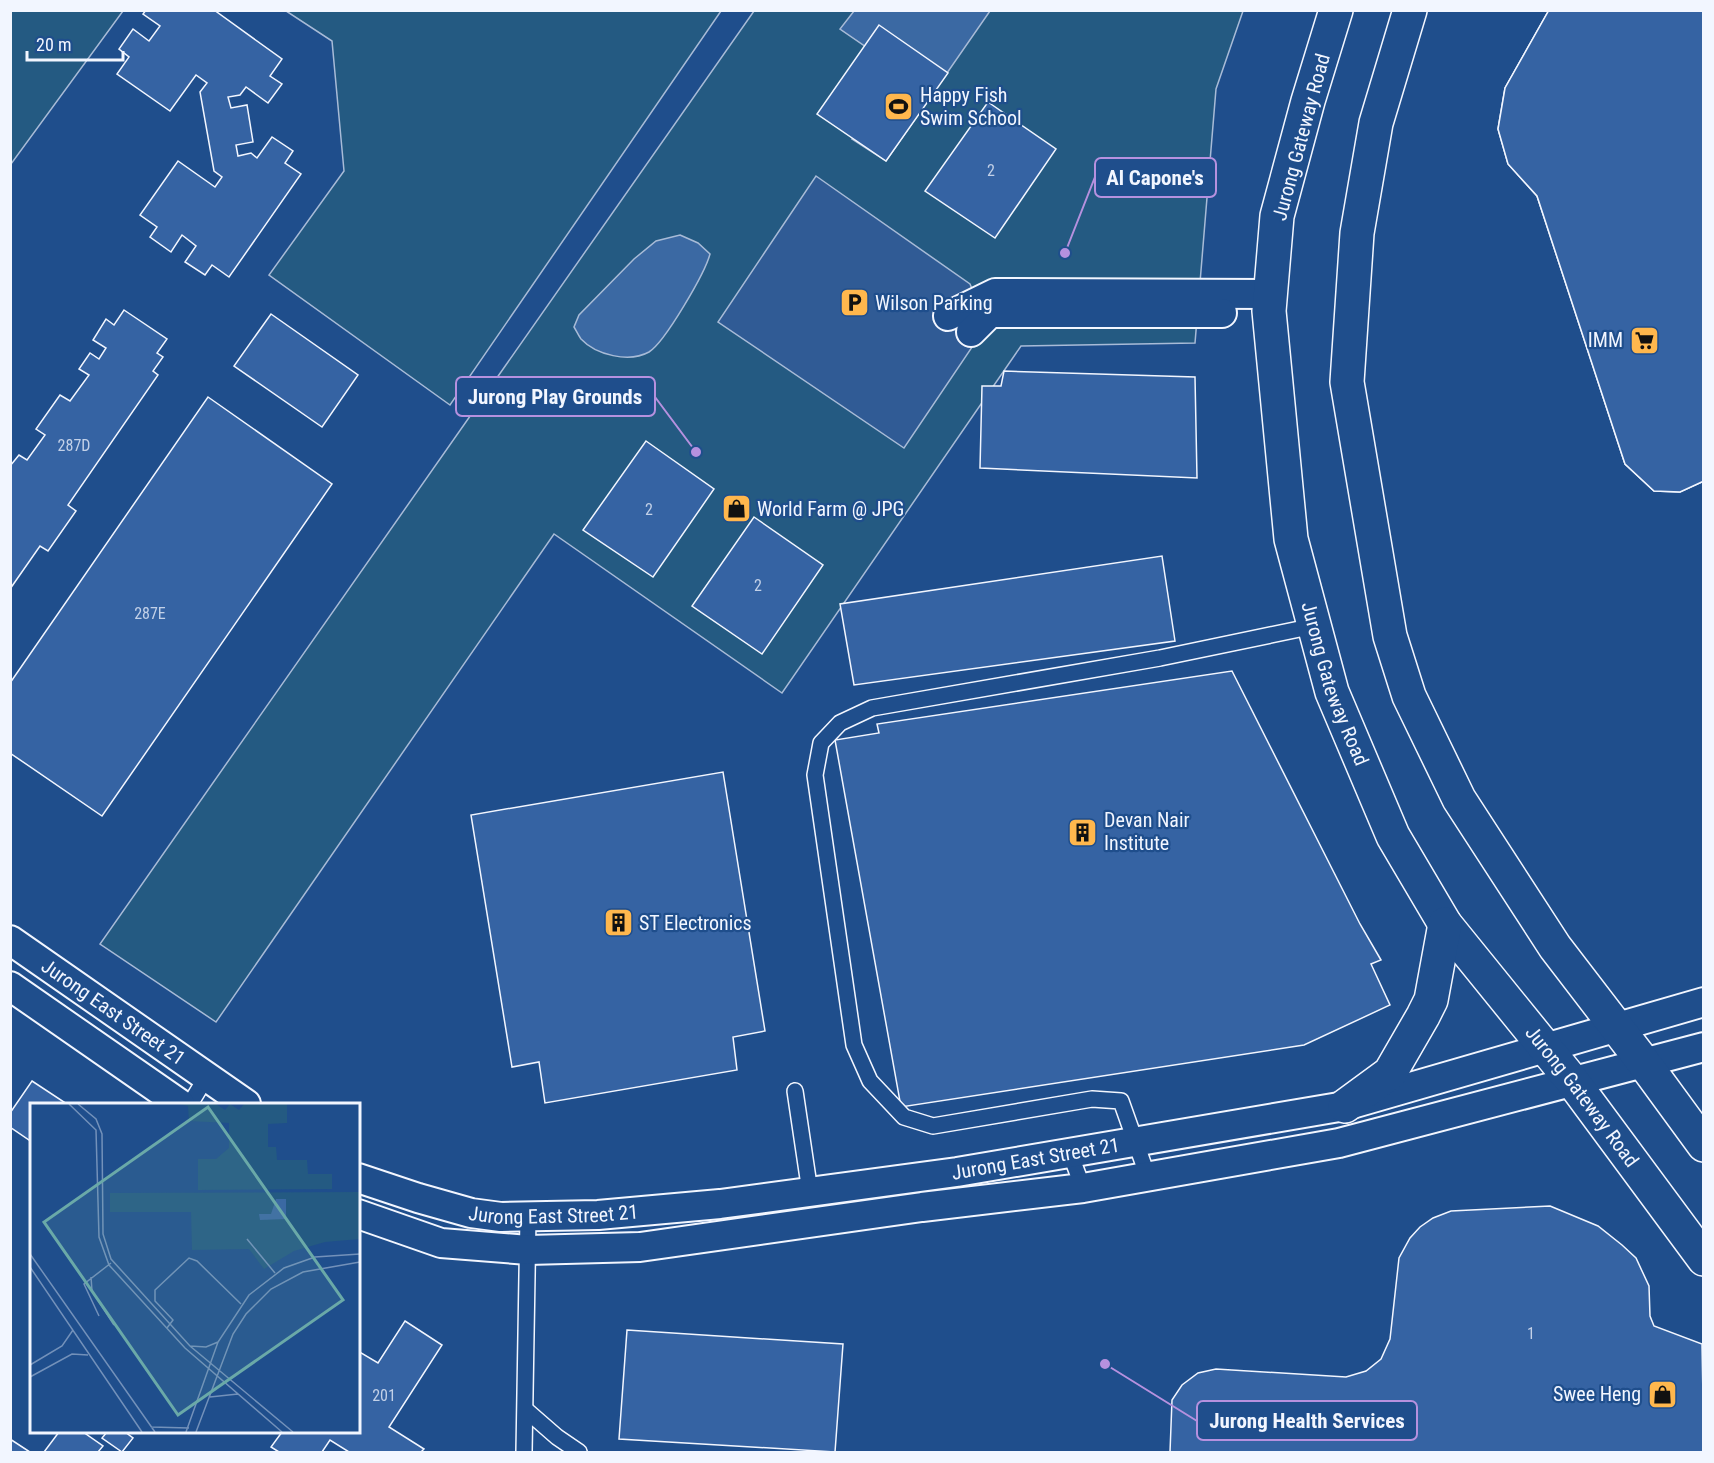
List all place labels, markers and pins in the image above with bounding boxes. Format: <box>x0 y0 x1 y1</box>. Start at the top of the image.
place label: Happy Fish Swim School <box>920 83 1022 130</box>
sports icon: Happy Fish Swim School <box>883 90 915 122</box>
callout: Al Capone's <box>1095 158 1216 197</box>
parking icon: Wilson Parking <box>838 287 870 319</box>
place label: Wilson Parking <box>875 291 993 315</box>
supermarket icon: IMM <box>1628 324 1660 356</box>
place label: IMM <box>1588 328 1623 352</box>
callout: Jurong Play Grounds <box>456 377 655 416</box>
shop icon: World Farm @ JPG <box>720 493 752 525</box>
place label: World Farm @ JPG <box>757 497 904 521</box>
place label: Devan Nair Institute <box>1104 808 1190 855</box>
building icon: Devan Nair Institute <box>1067 816 1099 848</box>
building icon: ST Electronics <box>602 907 634 939</box>
place label: ST Electronics <box>639 911 752 935</box>
shop icon: Swee Heng <box>1646 1378 1678 1410</box>
place label: Swee Heng <box>1553 1382 1641 1406</box>
callout: Jurong Health Services <box>1197 1401 1417 1440</box>

